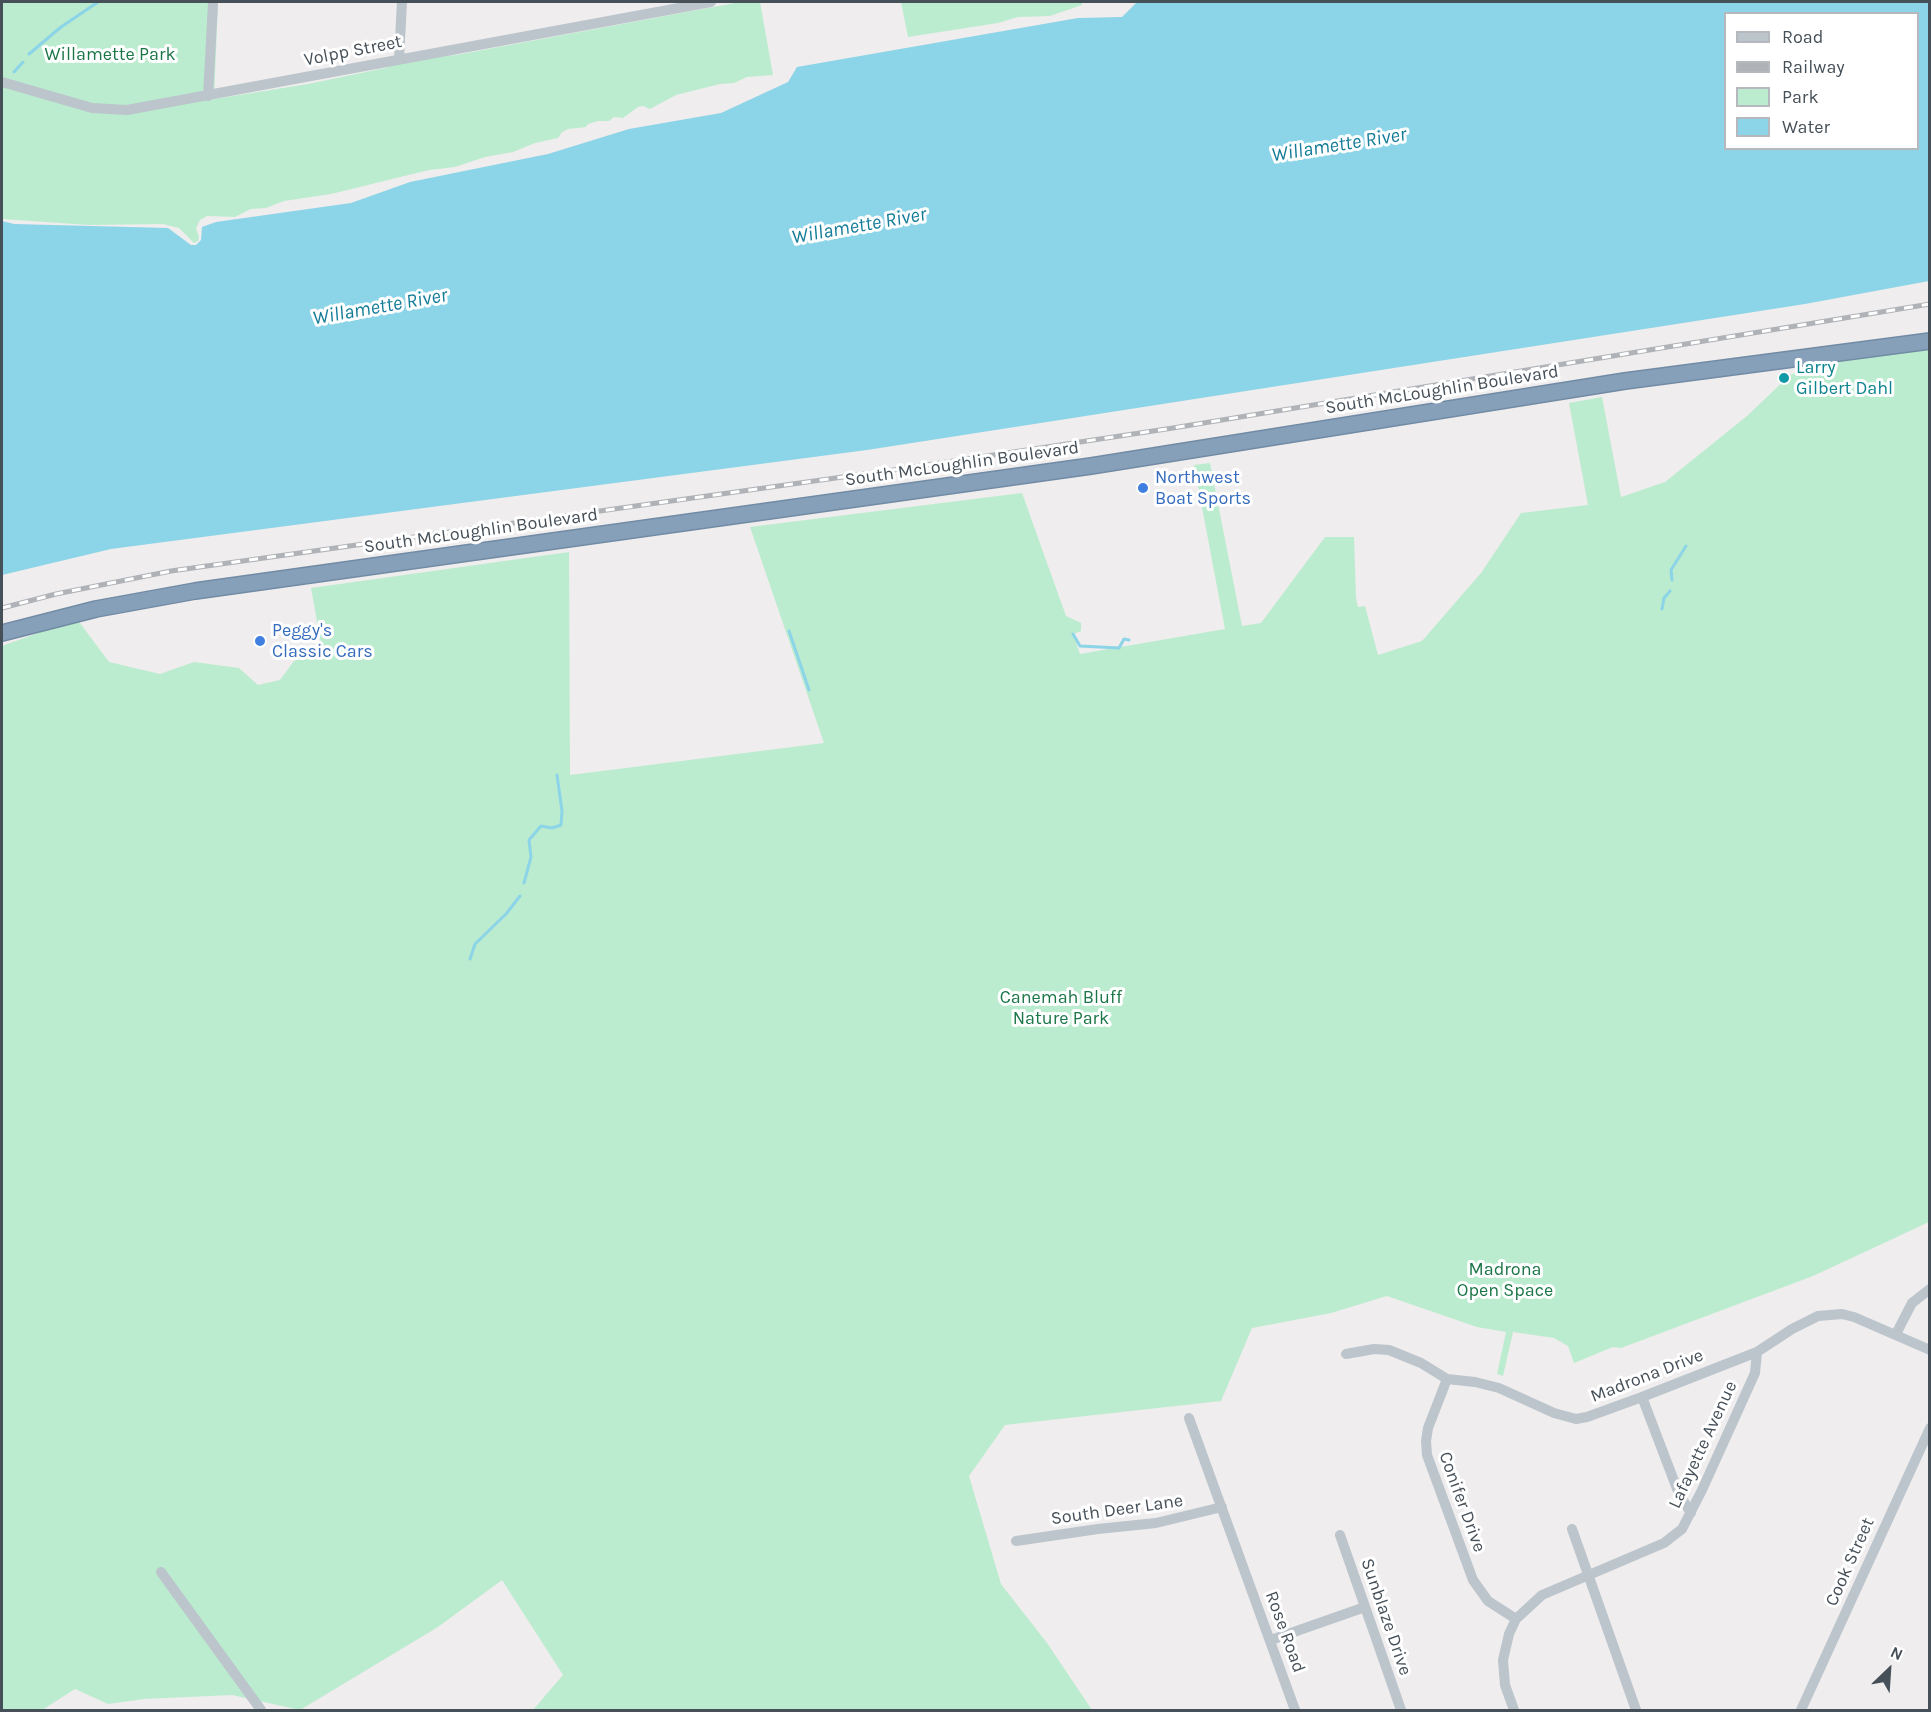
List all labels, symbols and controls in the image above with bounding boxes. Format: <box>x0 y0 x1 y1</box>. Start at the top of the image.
legend <box>1724 12 1919 150</box>
text: Road <box>1782 26 1823 48</box>
street label: Volpp Street <box>302 31 404 71</box>
park label: Willamette Park <box>44 44 176 66</box>
text: Railway <box>1782 56 1845 78</box>
text: Park <box>1782 86 1819 108</box>
text: Water <box>1782 116 1830 138</box>
water label: Willamette River <box>1270 122 1408 168</box>
water label: Willamette River <box>790 202 928 250</box>
water label: Willamette River <box>311 283 449 331</box>
place label: Larry Gilbert Dahl <box>1796 357 1893 400</box>
street label: South McLoughlin Boulevard <box>1324 361 1560 419</box>
marker: Larry Gilbert Dahl <box>1777 371 1791 385</box>
street label: South McLoughlin Boulevard <box>844 437 1080 491</box>
place label: Northwest Boat Sports <box>1155 467 1251 510</box>
marker: Northwest Boat Sports <box>1136 481 1150 495</box>
street label: South McLoughlin Boulevard <box>363 504 599 558</box>
place label: Peggy's Classic Cars <box>272 620 373 662</box>
marker: Peggy's Classic Cars <box>253 634 267 648</box>
park label: Canemah Bluff Nature Park <box>1000 987 1122 1030</box>
park label: Madrona Open Space <box>1457 1259 1553 1302</box>
street label: Madrona Drive <box>1587 1345 1707 1407</box>
street label: Lafayette Avenue <box>1664 1378 1742 1512</box>
street label: Conifer Drive <box>1434 1449 1490 1555</box>
street label: South Deer Lane <box>1050 1490 1184 1530</box>
street label: Cook Street <box>1821 1514 1879 1610</box>
street label: Sunblaze Drive <box>1356 1556 1416 1678</box>
street label: Rose Road <box>1260 1588 1310 1676</box>
north arrow <box>1859 1640 1919 1700</box>
text: N <box>1888 1642 1906 1664</box>

